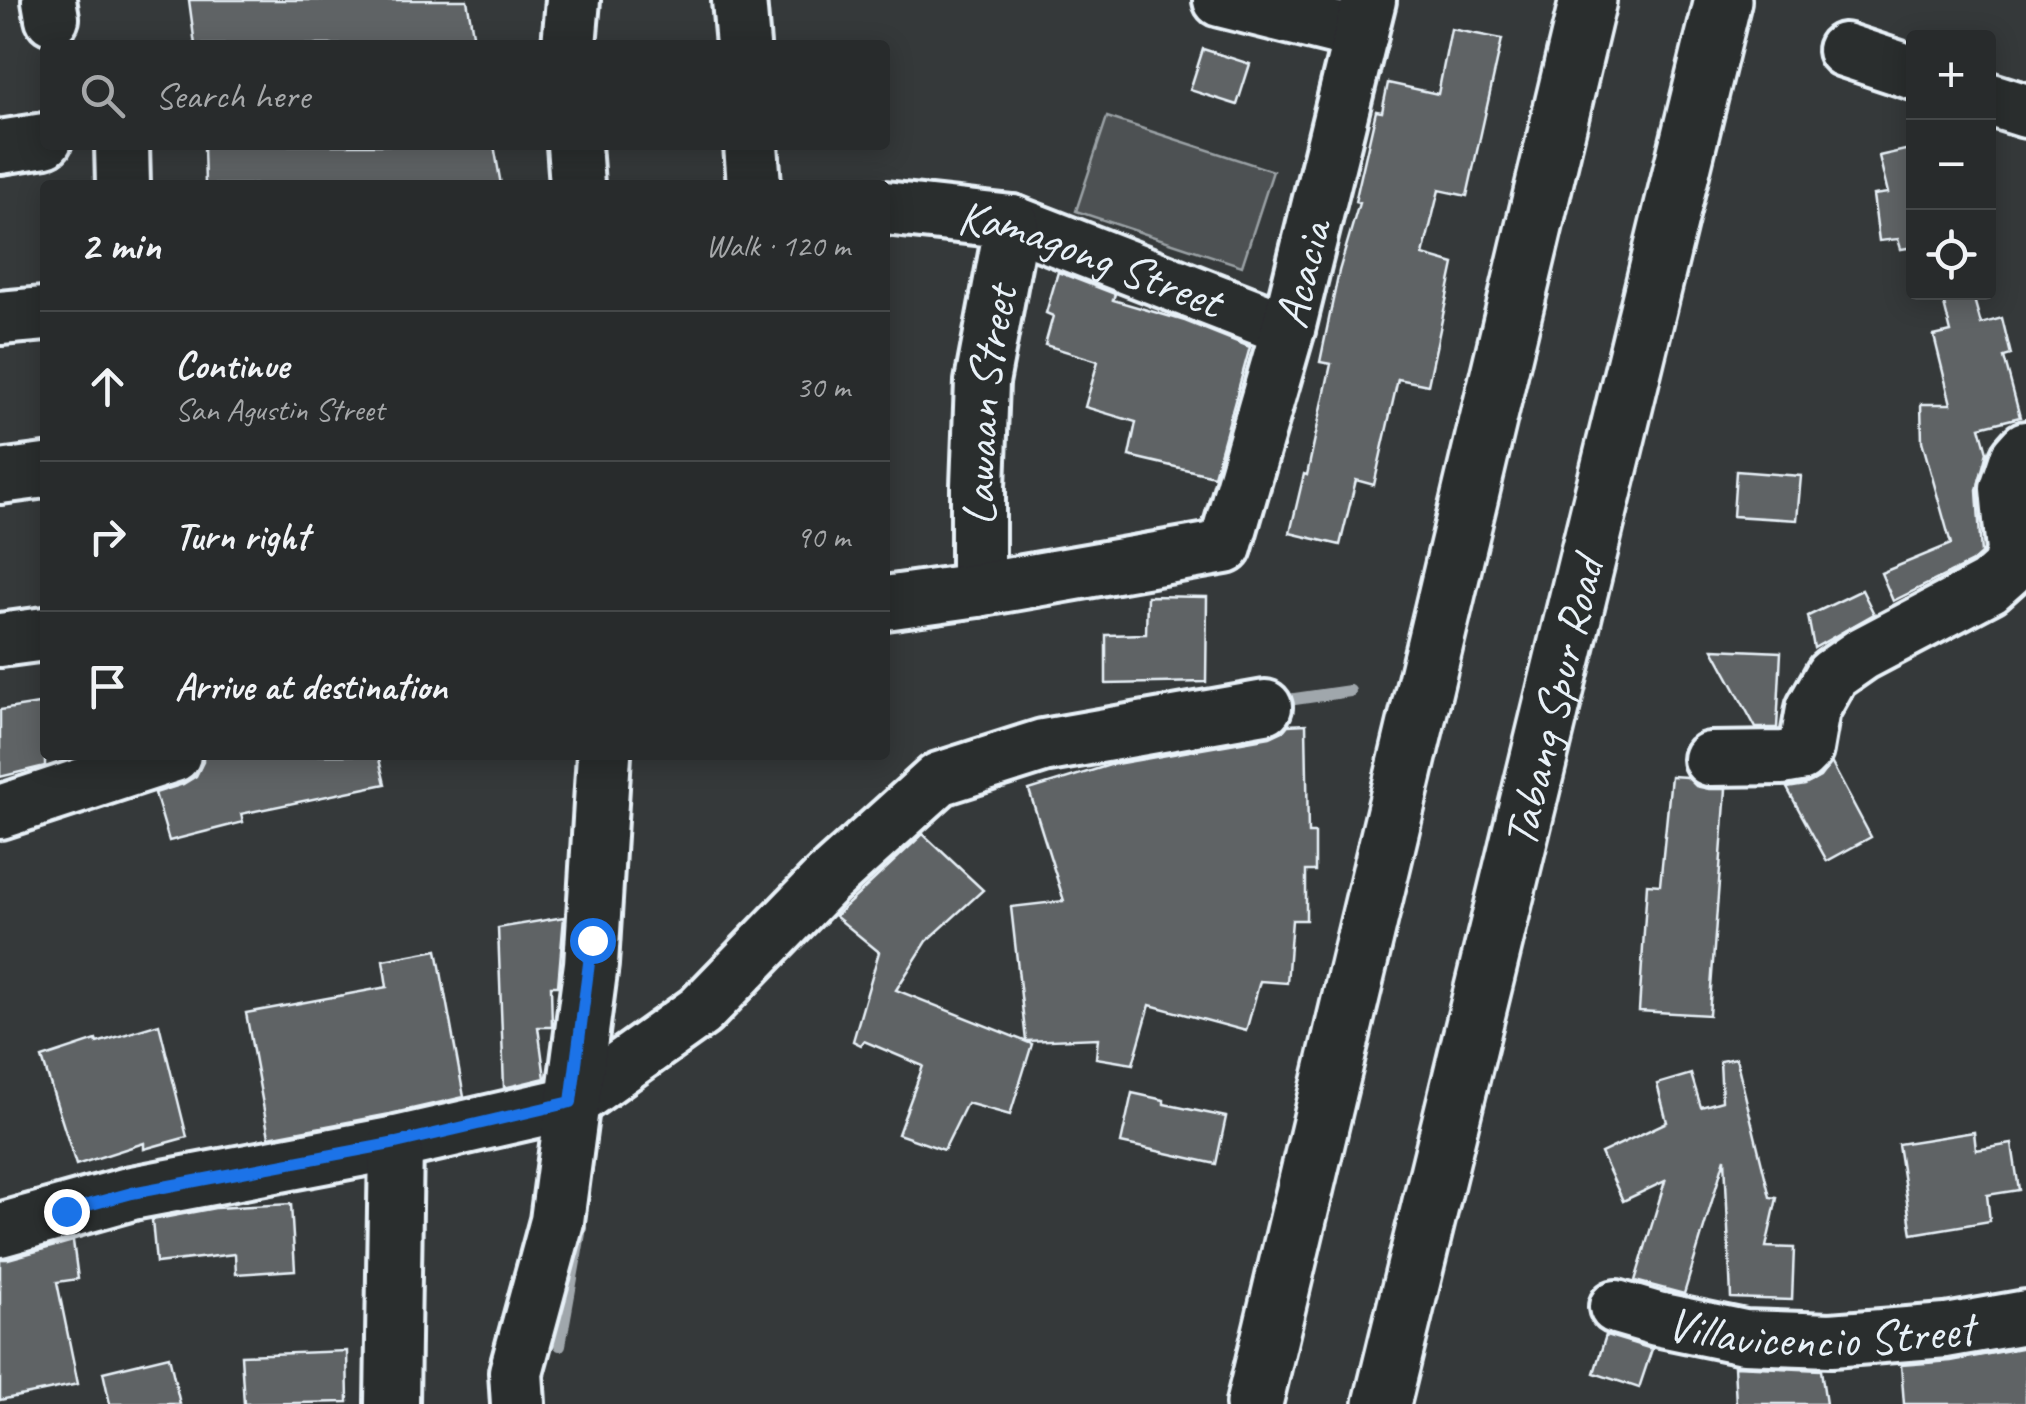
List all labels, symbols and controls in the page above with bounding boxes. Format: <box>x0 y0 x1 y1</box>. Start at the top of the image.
map controls <box>1906 30 1996 300</box>
button: + <box>1906 30 1996 120</box>
search box <box>40 40 890 150</box>
icon: search <box>75 68 130 123</box>
text: Search here <box>155 72 310 119</box>
button: − <box>1906 120 1996 210</box>
street label: Kamagong Street <box>955 187 1234 333</box>
button: locate <box>1906 210 1996 300</box>
street label: Acacia <box>1260 211 1345 334</box>
text: 2 min <box>80 219 160 272</box>
text: Walk · 120 m <box>706 225 850 266</box>
street label: Lawaan Street <box>949 277 1031 526</box>
text: Continue <box>175 342 289 389</box>
icon: ahead <box>80 359 135 414</box>
text: 30 m <box>796 366 850 407</box>
text: San Agustin Street <box>175 389 384 430</box>
icon: right <box>80 509 135 564</box>
text: Turn right <box>175 513 309 560</box>
text: 90 m <box>796 516 850 557</box>
street label: Tabang Spur Road <box>1489 546 1619 854</box>
icon: arrive <box>80 659 135 714</box>
text: Arrive at destination <box>175 663 447 710</box>
route start <box>570 918 616 964</box>
route end <box>44 1189 90 1235</box>
street label: Villavicencio Street <box>1662 1293 1985 1371</box>

